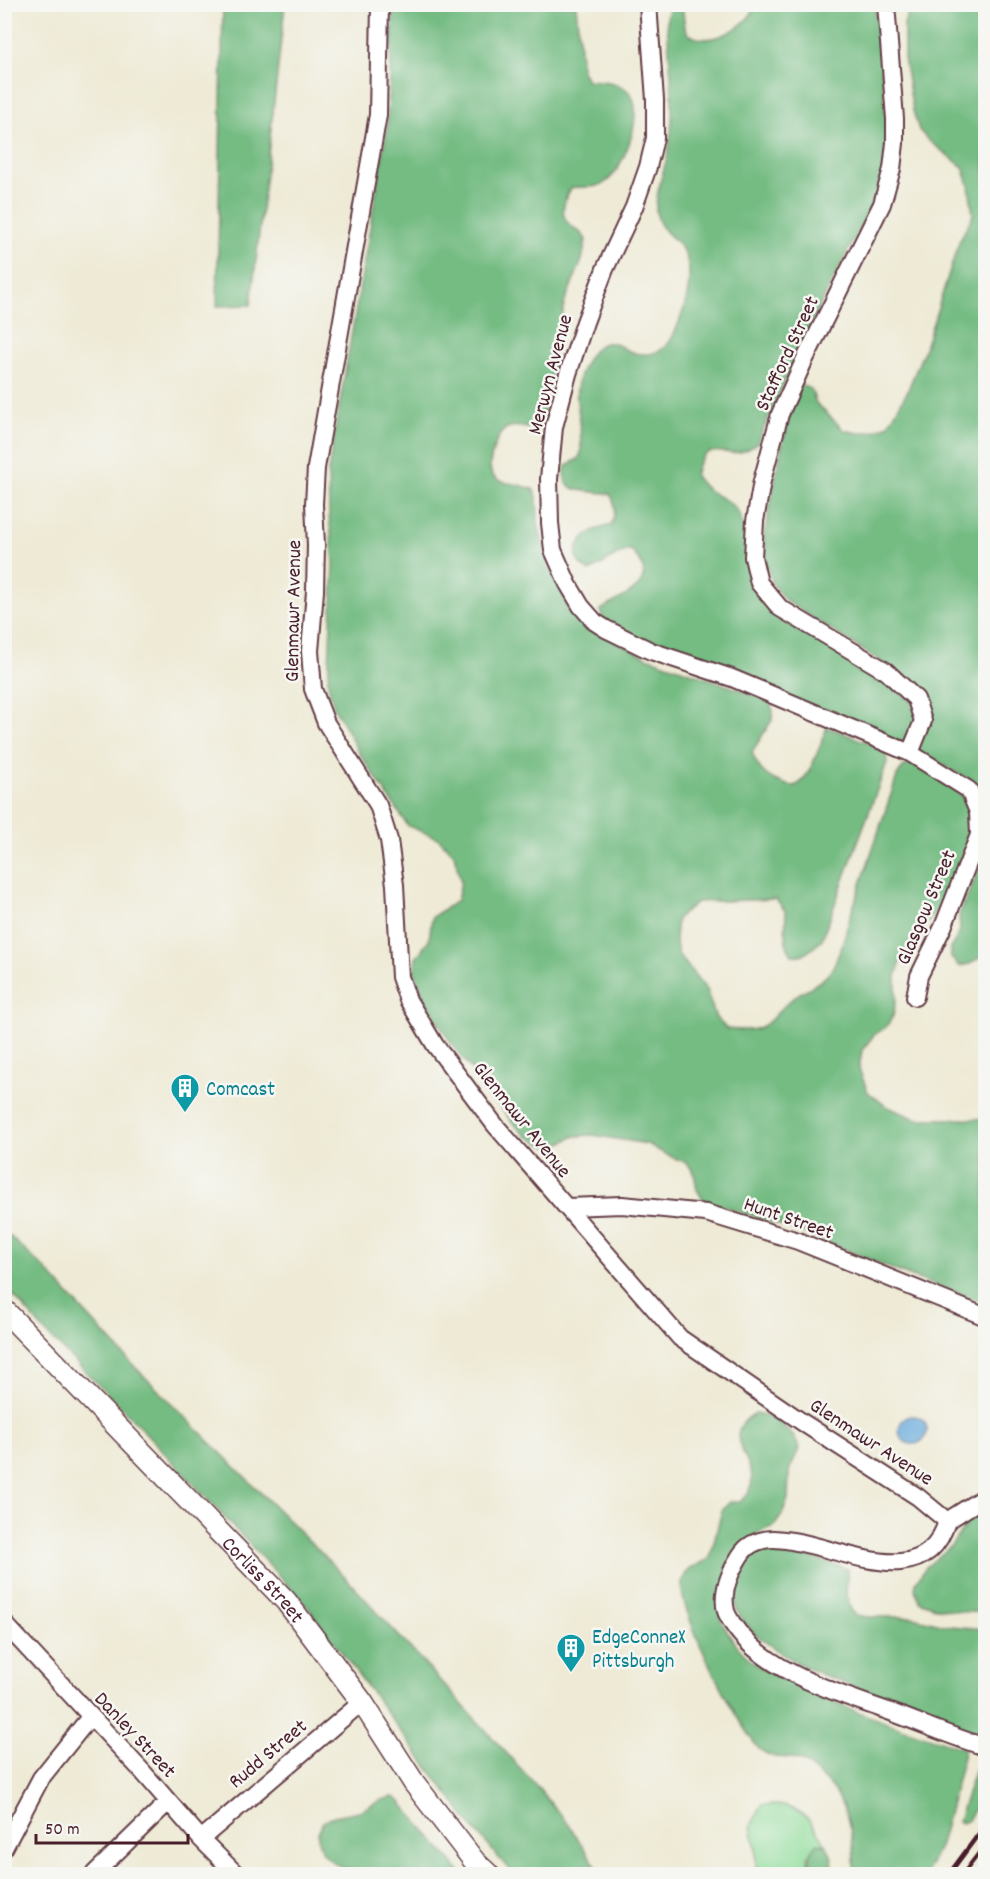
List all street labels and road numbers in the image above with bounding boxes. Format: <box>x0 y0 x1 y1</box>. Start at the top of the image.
street label: Stafford Street <box>749 292 829 417</box>
street label: Merwyn Avenue <box>521 311 582 438</box>
street label: Glenmawr Avenue <box>279 540 311 683</box>
street label: Glasgow Street <box>890 846 966 970</box>
street label: Glenmawr Avenue <box>464 1056 577 1186</box>
street label: Hunt Street <box>739 1190 837 1249</box>
street label: Glenmawr Avenue <box>802 1392 938 1495</box>
street label: Corliss Street <box>213 1531 310 1631</box>
street label: Danley Street <box>86 1686 182 1786</box>
street label: Rudd Street <box>223 1713 315 1797</box>

